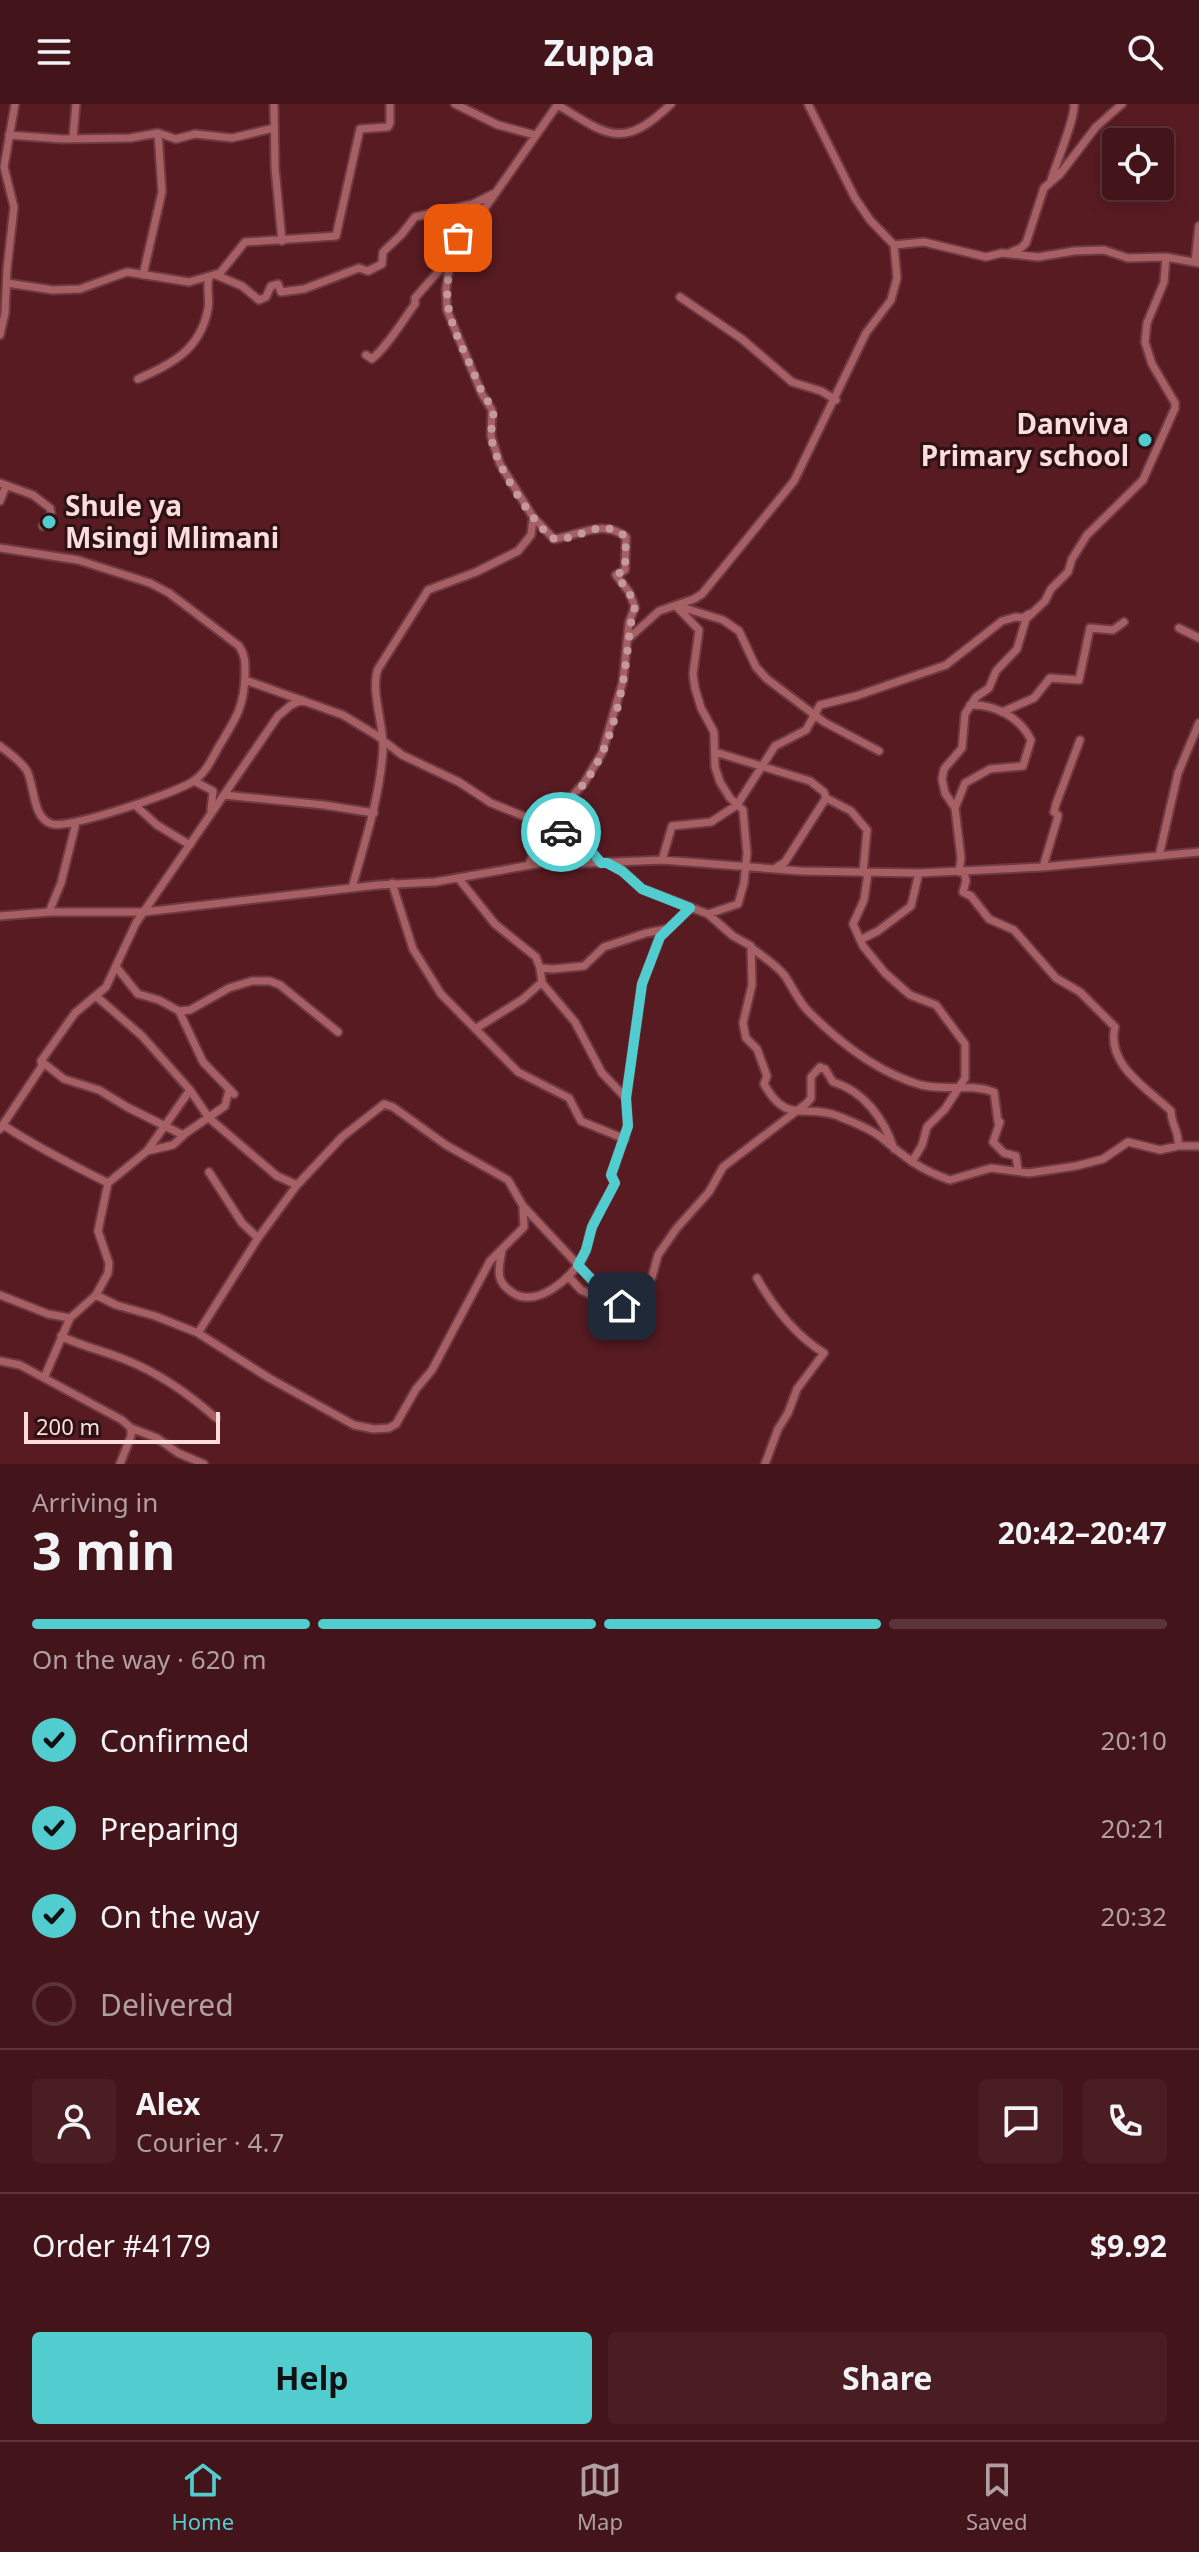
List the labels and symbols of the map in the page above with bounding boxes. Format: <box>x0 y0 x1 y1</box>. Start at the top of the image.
pin <box>424 204 492 272</box>
place label: Danviva Primary school <box>921 404 1129 474</box>
marker: Danviva Primary school <box>1136 431 1154 449</box>
place label: Shule ya Msingi Mlimani <box>65 486 279 556</box>
marker: Shule ya Msingi Mlimani <box>40 513 58 531</box>
courier <box>521 792 601 872</box>
pin <box>588 1272 656 1340</box>
scale bar <box>24 1408 220 1444</box>

